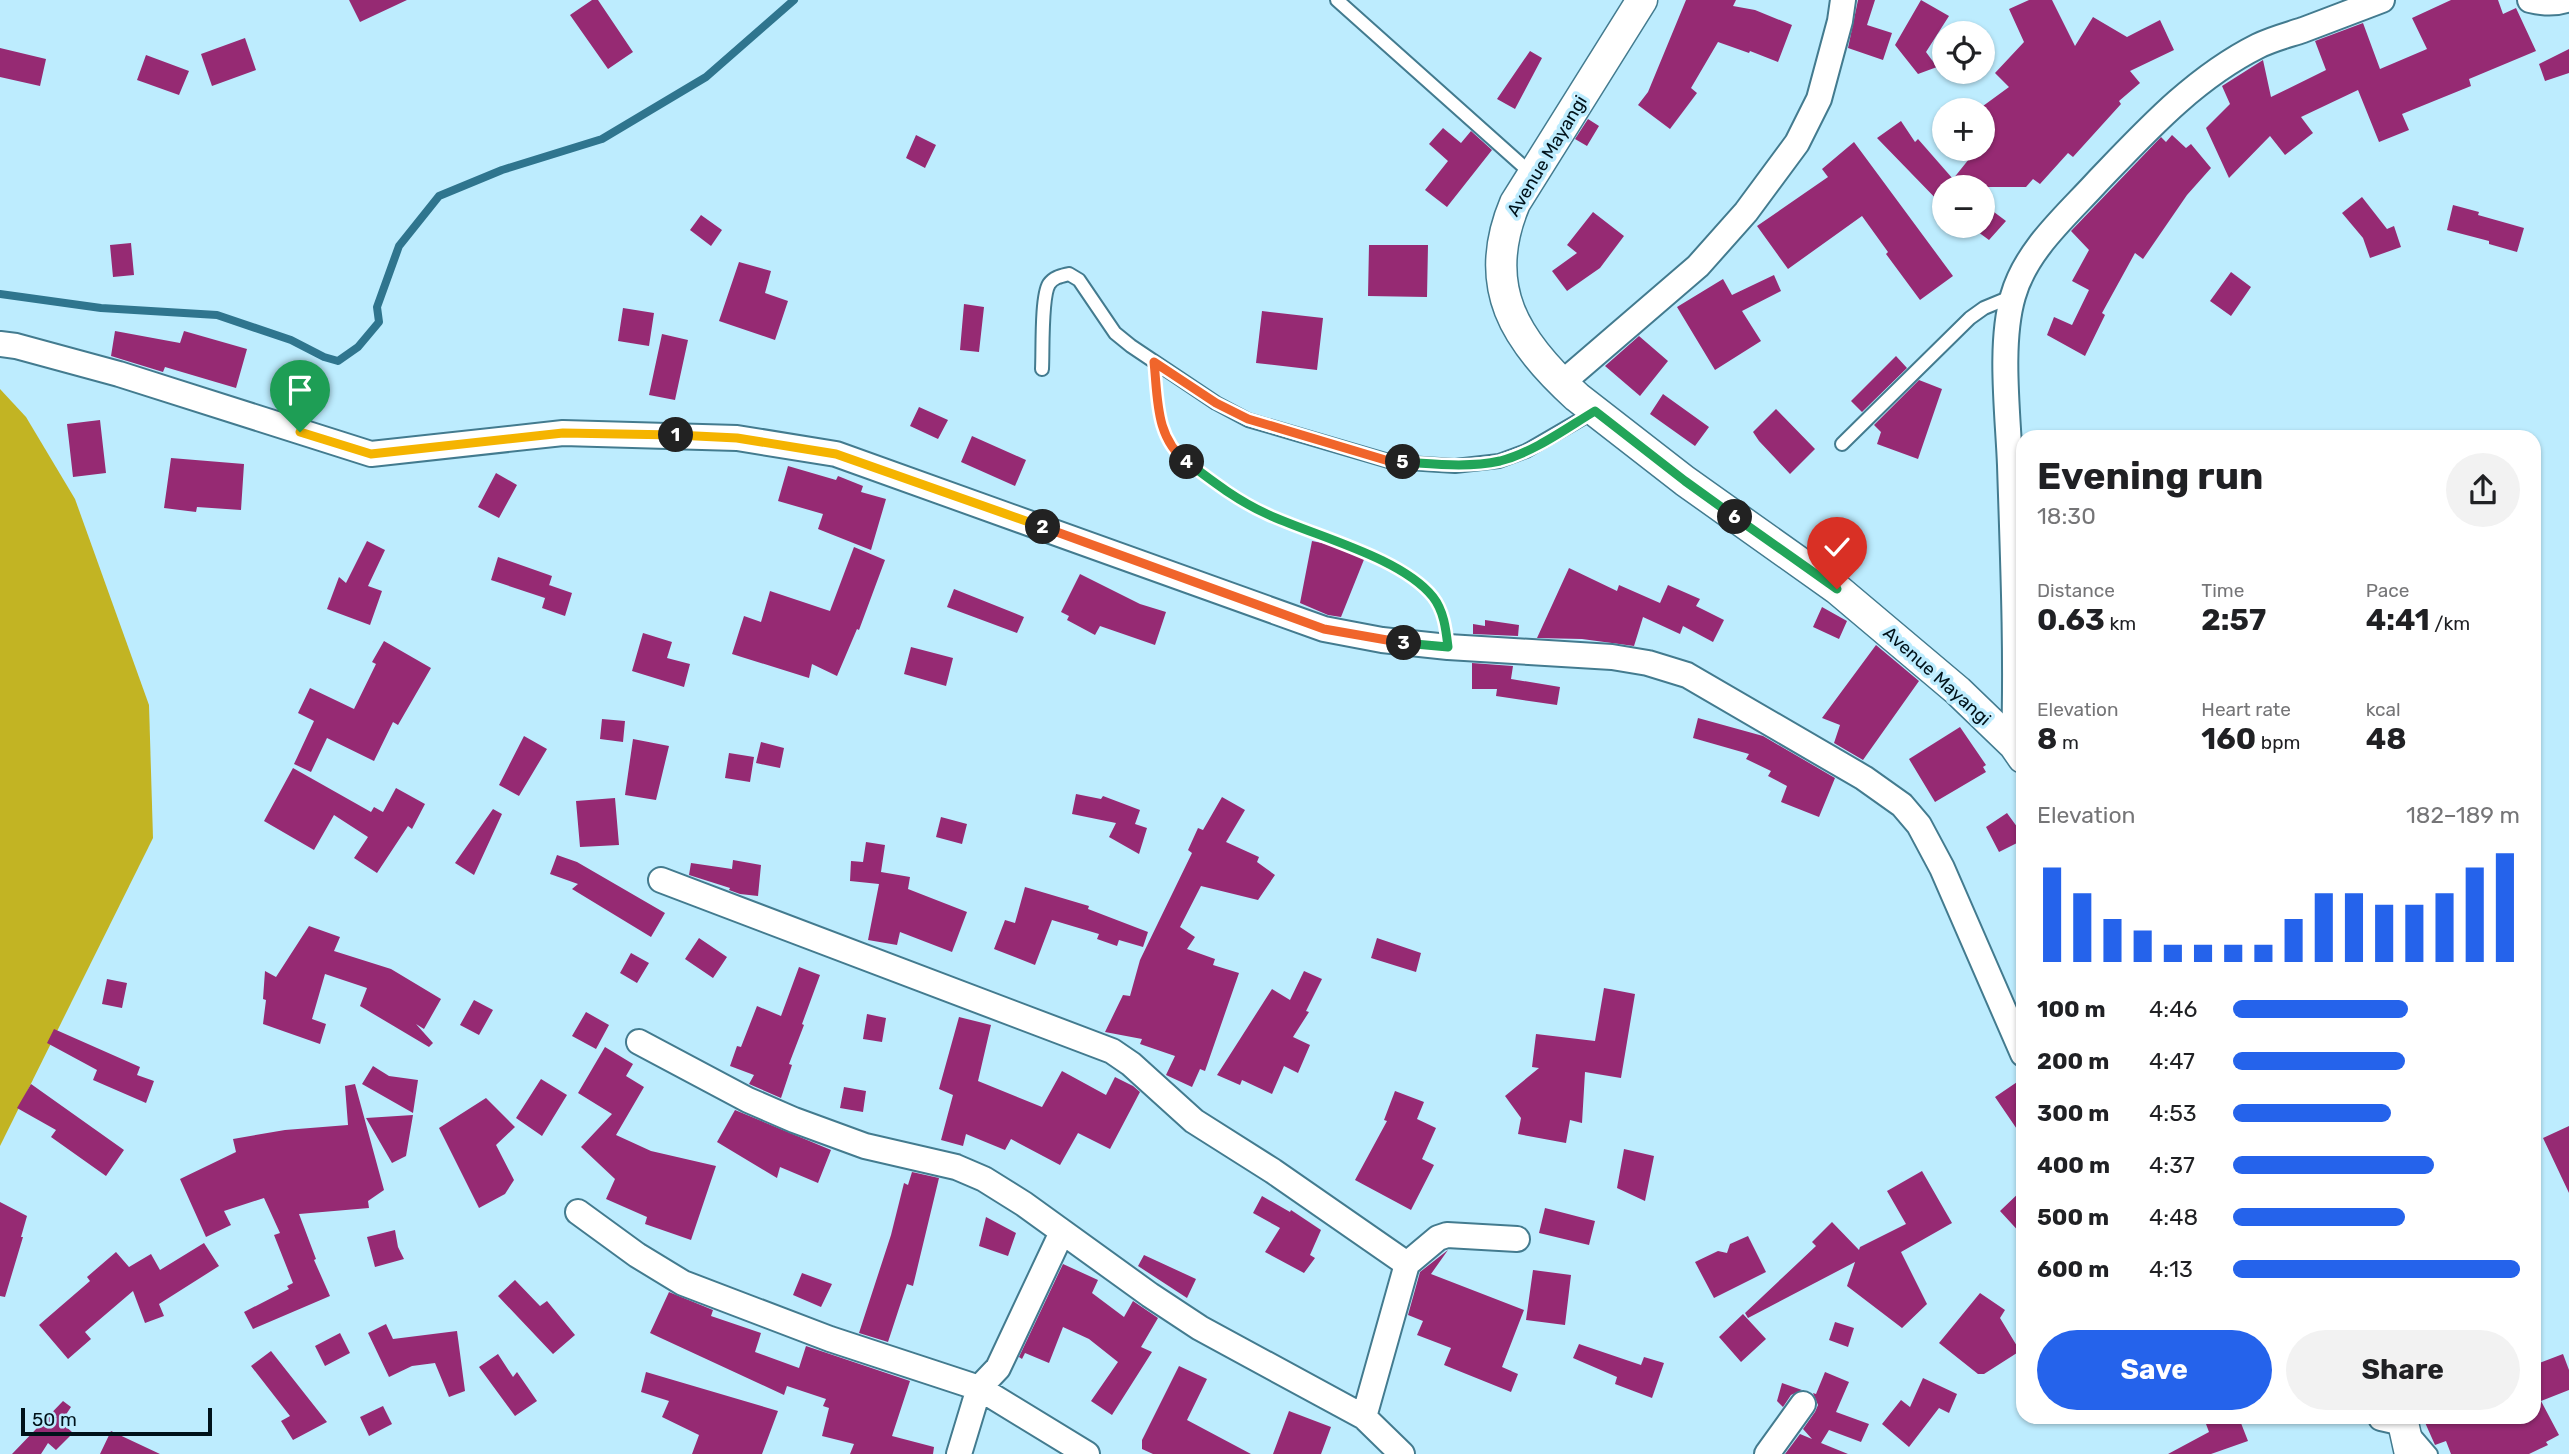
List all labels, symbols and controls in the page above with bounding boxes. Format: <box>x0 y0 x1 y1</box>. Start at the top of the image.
map controls <box>1932 21 1995 238</box>
button: locate <box>1932 21 1995 84</box>
street label: Avenue Mayangi <box>1502 92 1592 220</box>
button: + <box>1932 98 1995 161</box>
button: − <box>1932 175 1995 238</box>
pin <box>270 360 330 432</box>
icon: arrive <box>281 371 319 409</box>
pin: 1 <box>658 418 694 452</box>
text: 1 <box>671 423 680 446</box>
pin: 4 <box>1170 444 1204 480</box>
pin: 5 <box>1386 444 1420 480</box>
text: 4 <box>1180 450 1193 473</box>
text: 5 <box>1396 450 1409 473</box>
text: Evening run <box>2037 453 2263 499</box>
button: share <box>2446 453 2520 527</box>
pin: 6 <box>1718 500 1752 534</box>
text: 18:30 <box>2037 502 2096 530</box>
text: 6 <box>1728 505 1741 528</box>
pin: 2 <box>1026 510 1060 544</box>
text: 2 <box>1036 515 1049 538</box>
pin <box>1807 517 1867 589</box>
icon: check <box>1818 528 1856 566</box>
text: Distance <box>2037 579 2115 602</box>
text: Time <box>2201 579 2244 602</box>
text: Pace <box>2366 579 2409 602</box>
text: 0.63 <box>2037 602 2105 638</box>
text: 2:57 <box>2201 602 2266 638</box>
text: 4:41 <box>2366 602 2430 638</box>
text: km <box>2105 612 2136 635</box>
text: /km <box>2430 612 2470 635</box>
street label: Avenue Mayangi <box>1879 622 1995 730</box>
pin: 3 <box>1386 626 1422 660</box>
text: 3 <box>1397 631 1410 654</box>
text: Elevation <box>2037 698 2118 721</box>
text: Heart rate <box>2201 698 2291 721</box>
text: kcal <box>2366 698 2401 721</box>
text: 8 <box>2037 721 2057 757</box>
text: 160 <box>2201 721 2256 757</box>
text: 48 <box>2366 721 2406 757</box>
text: m <box>2057 731 2079 754</box>
text: bpm <box>2256 731 2300 754</box>
text: Elevation <box>2037 801 2136 829</box>
text: 182–189 m <box>2406 801 2520 829</box>
text: 100 m <box>2037 995 2106 1023</box>
text: 4:46 <box>2149 995 2197 1023</box>
text: 200 m <box>2037 1047 2109 1075</box>
text: 4:47 <box>2149 1047 2195 1075</box>
text: 300 m <box>2037 1099 2109 1127</box>
text: 4:53 <box>2149 1099 2197 1127</box>
text: 400 m <box>2037 1151 2110 1179</box>
text: 4:37 <box>2149 1151 2195 1179</box>
text: 500 m <box>2037 1203 2109 1231</box>
text: 4:48 <box>2149 1203 2198 1231</box>
text: 600 m <box>2037 1255 2109 1283</box>
text: 4:13 <box>2149 1255 2193 1283</box>
button: Save <box>2037 1330 2272 1410</box>
button: Share <box>2286 1330 2520 1410</box>
scale bar <box>21 1405 212 1437</box>
text: 50 m <box>32 1408 77 1431</box>

